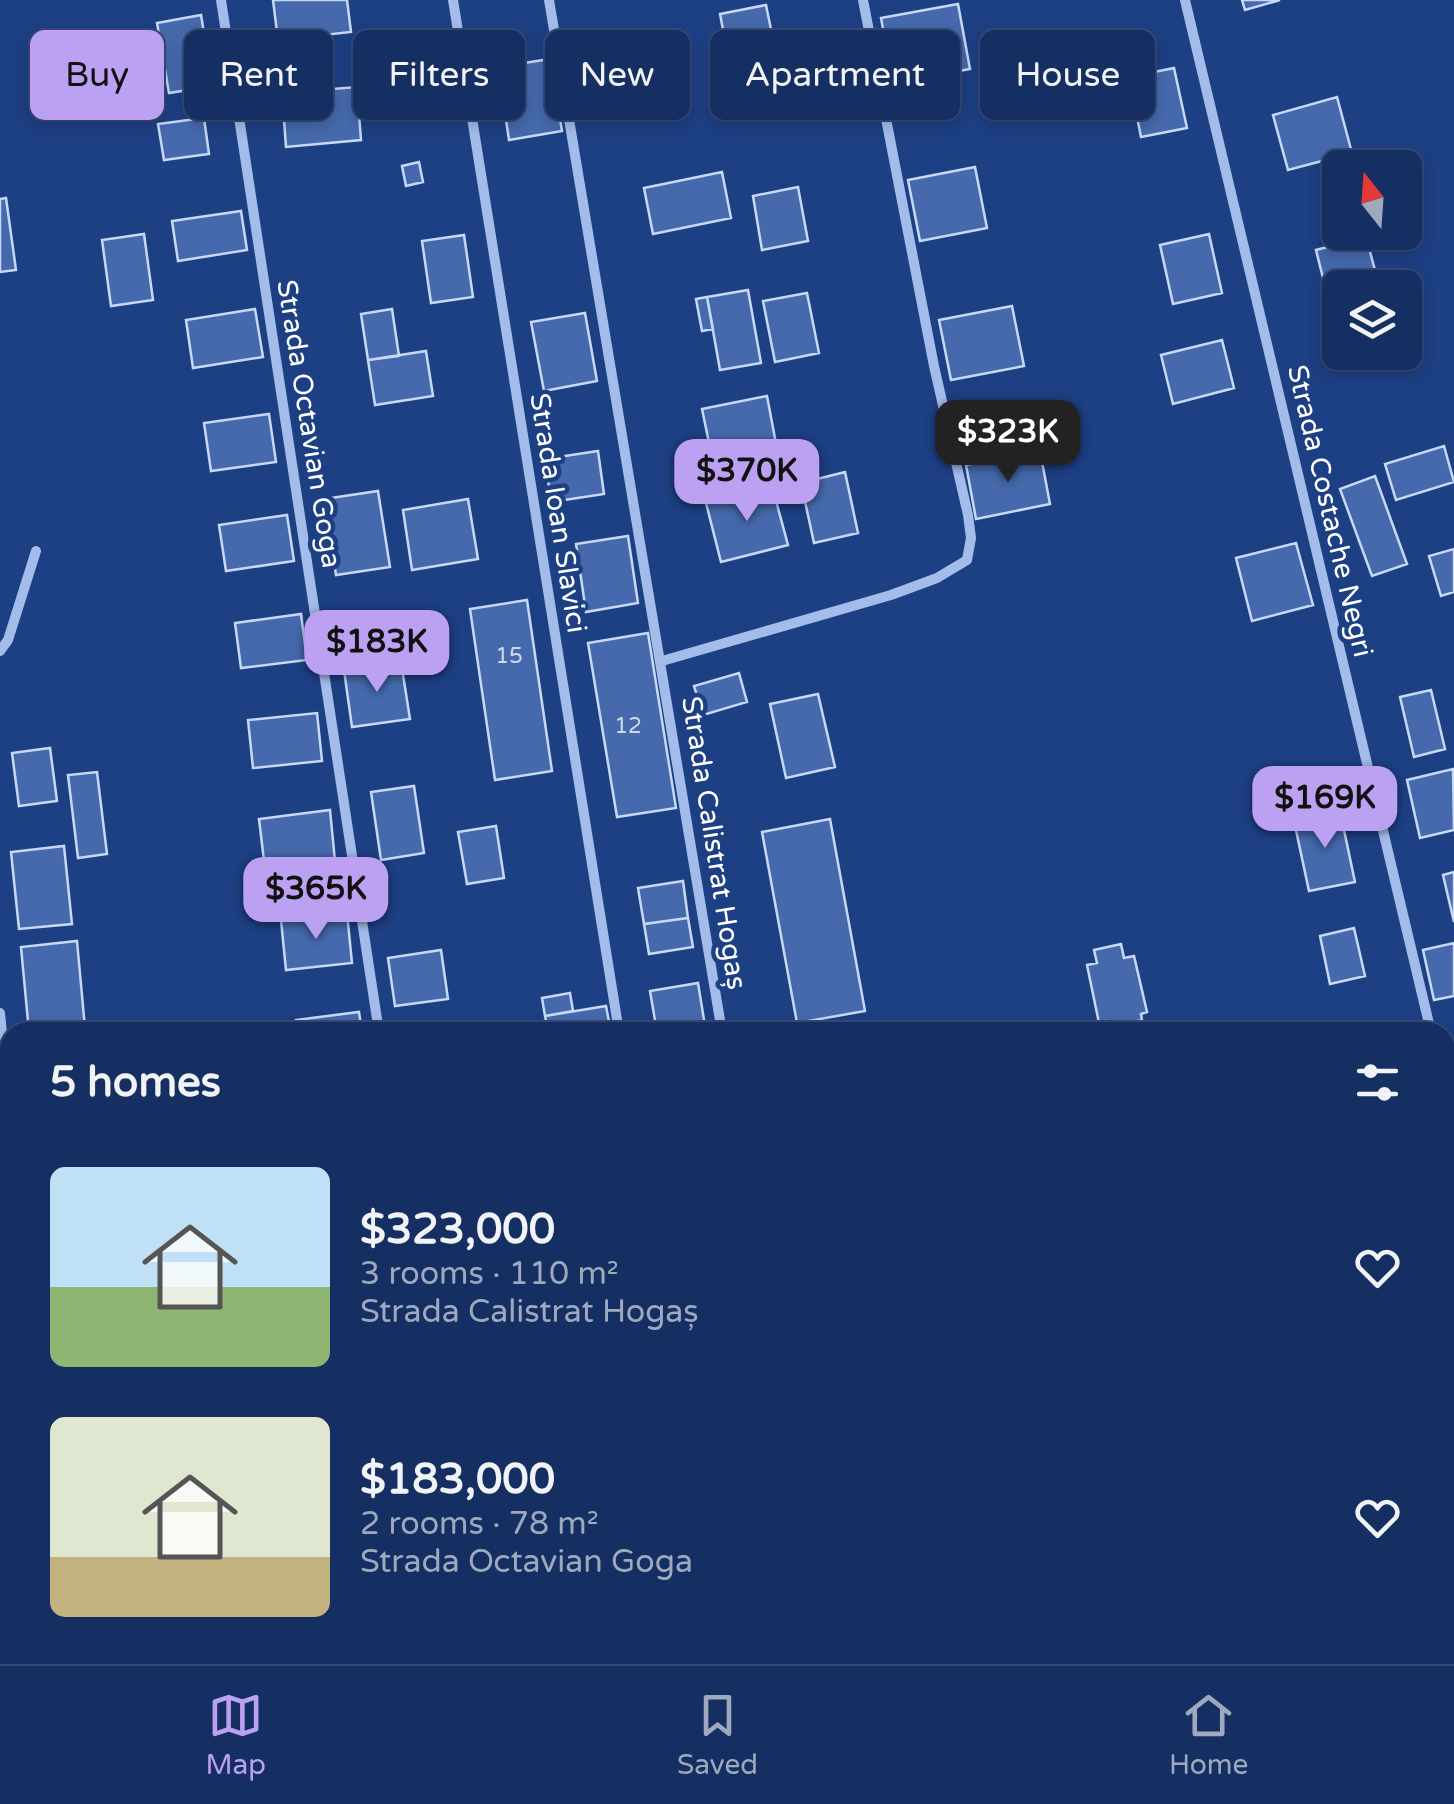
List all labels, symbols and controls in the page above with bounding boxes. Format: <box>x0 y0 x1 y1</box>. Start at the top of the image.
chip: Buy <box>30 30 164 120</box>
chip: Rent <box>184 30 333 120</box>
chip: Filters <box>353 30 525 120</box>
chip: New <box>545 30 690 120</box>
chip: Apartment <box>710 30 960 120</box>
chip: House <box>980 30 1155 120</box>
north arrow <box>1322 150 1422 250</box>
map controls <box>1322 150 1422 370</box>
button: layers <box>1322 270 1422 370</box>
street label: Strada Octavian Goga <box>269 277 349 571</box>
street label: Strada Costache Negri <box>1280 362 1380 660</box>
street label: Strada Ioan Slavici <box>522 391 594 635</box>
pin: $323K <box>938 400 1078 485</box>
text: $323K <box>957 413 1059 451</box>
pin: $370K <box>677 439 817 524</box>
text: $370K <box>696 452 798 490</box>
pin: $183K <box>307 610 447 695</box>
text: $183K <box>326 623 428 661</box>
house number: 15 <box>495 643 523 669</box>
street label: Strada Calistrat Hogaș <box>674 694 754 992</box>
house number: 12 <box>614 713 642 739</box>
pin: $169K <box>1255 766 1395 851</box>
text: $169K <box>1274 779 1376 817</box>
pin: $365K <box>246 857 386 942</box>
text: $365K <box>265 870 367 908</box>
icon: filters <box>1350 1055 1405 1110</box>
text: 5 homes <box>50 1057 221 1108</box>
text: $323,000 <box>360 1204 555 1255</box>
icon: home <box>130 1207 250 1327</box>
icon: heart <box>1350 1240 1405 1295</box>
text: 3 rooms · 110 m² <box>360 1255 619 1293</box>
text: Strada Calistrat Hogaș <box>360 1293 699 1331</box>
text: $183,000 <box>360 1454 555 1505</box>
icon: home <box>130 1457 250 1577</box>
icon: heart <box>1350 1490 1405 1545</box>
text: 2 rooms · 78 m² <box>360 1505 599 1543</box>
text: Strada Octavian Goga <box>360 1543 693 1581</box>
tab: Map <box>206 1688 266 1782</box>
tab: Saved <box>677 1688 758 1782</box>
tab: Home <box>1169 1688 1248 1782</box>

